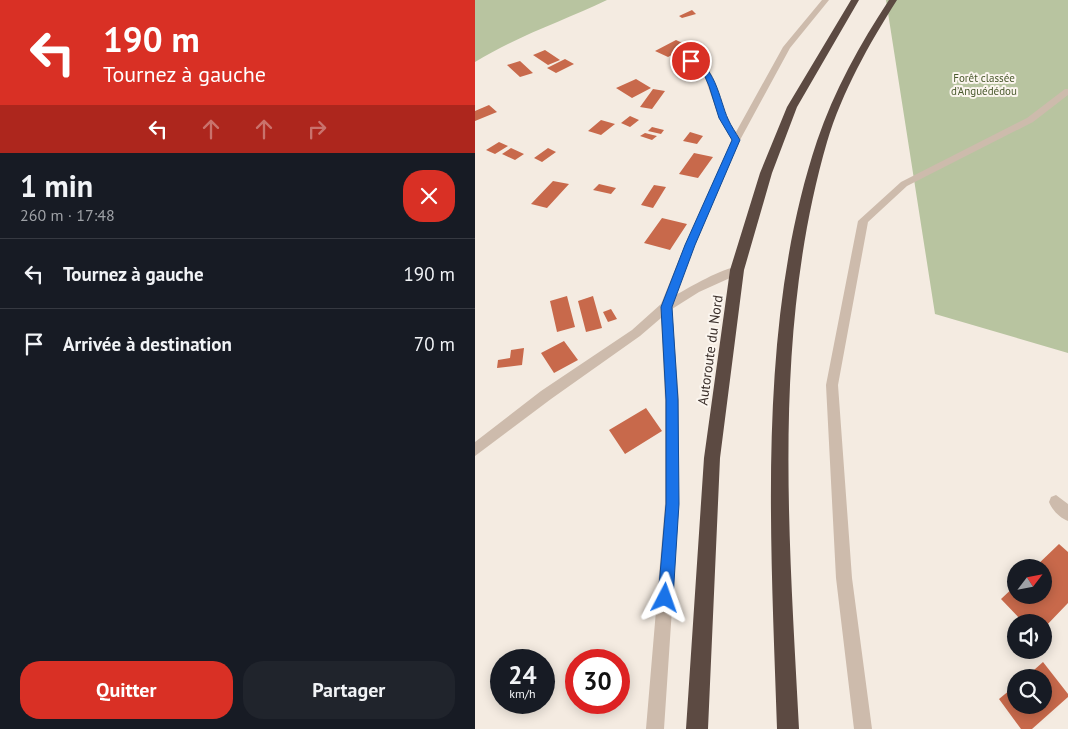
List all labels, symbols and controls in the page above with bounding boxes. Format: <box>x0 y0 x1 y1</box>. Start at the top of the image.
text: 190 m <box>103 16 200 62</box>
icon: left <box>20 20 85 85</box>
pin <box>670 40 712 82</box>
icon: arrive <box>677 47 705 75</box>
text: Tournez à gauche <box>103 60 266 88</box>
park label: Forêt classée d’Anguédédou <box>951 71 1017 98</box>
icon: left <box>144 115 172 143</box>
icon: ahead <box>197 115 225 143</box>
icon: ahead <box>250 115 278 143</box>
icon: right <box>303 115 331 143</box>
text: 1 min <box>20 166 93 205</box>
button: close <box>403 170 455 222</box>
text: 260 m · 17:48 <box>20 205 115 225</box>
icon: left <box>20 260 48 288</box>
text: Tournez à gauche <box>63 262 204 286</box>
text: 190 m <box>403 262 455 286</box>
street label: Autoroute du Nord <box>693 294 727 406</box>
icon: arrive <box>20 330 48 358</box>
text: Arrivée à destination <box>63 332 232 356</box>
text: 70 m <box>414 332 455 356</box>
north arrow <box>1007 559 1053 604</box>
map controls <box>1007 559 1052 714</box>
position arrow <box>638 571 690 623</box>
button: sound <box>1007 614 1052 659</box>
speed limit sign: 30 <box>565 649 630 714</box>
text: 24 <box>508 659 537 691</box>
button: Quitter <box>20 661 233 719</box>
button: Partager <box>243 661 455 719</box>
button: search <box>1007 669 1052 714</box>
text: km/h <box>509 686 536 701</box>

